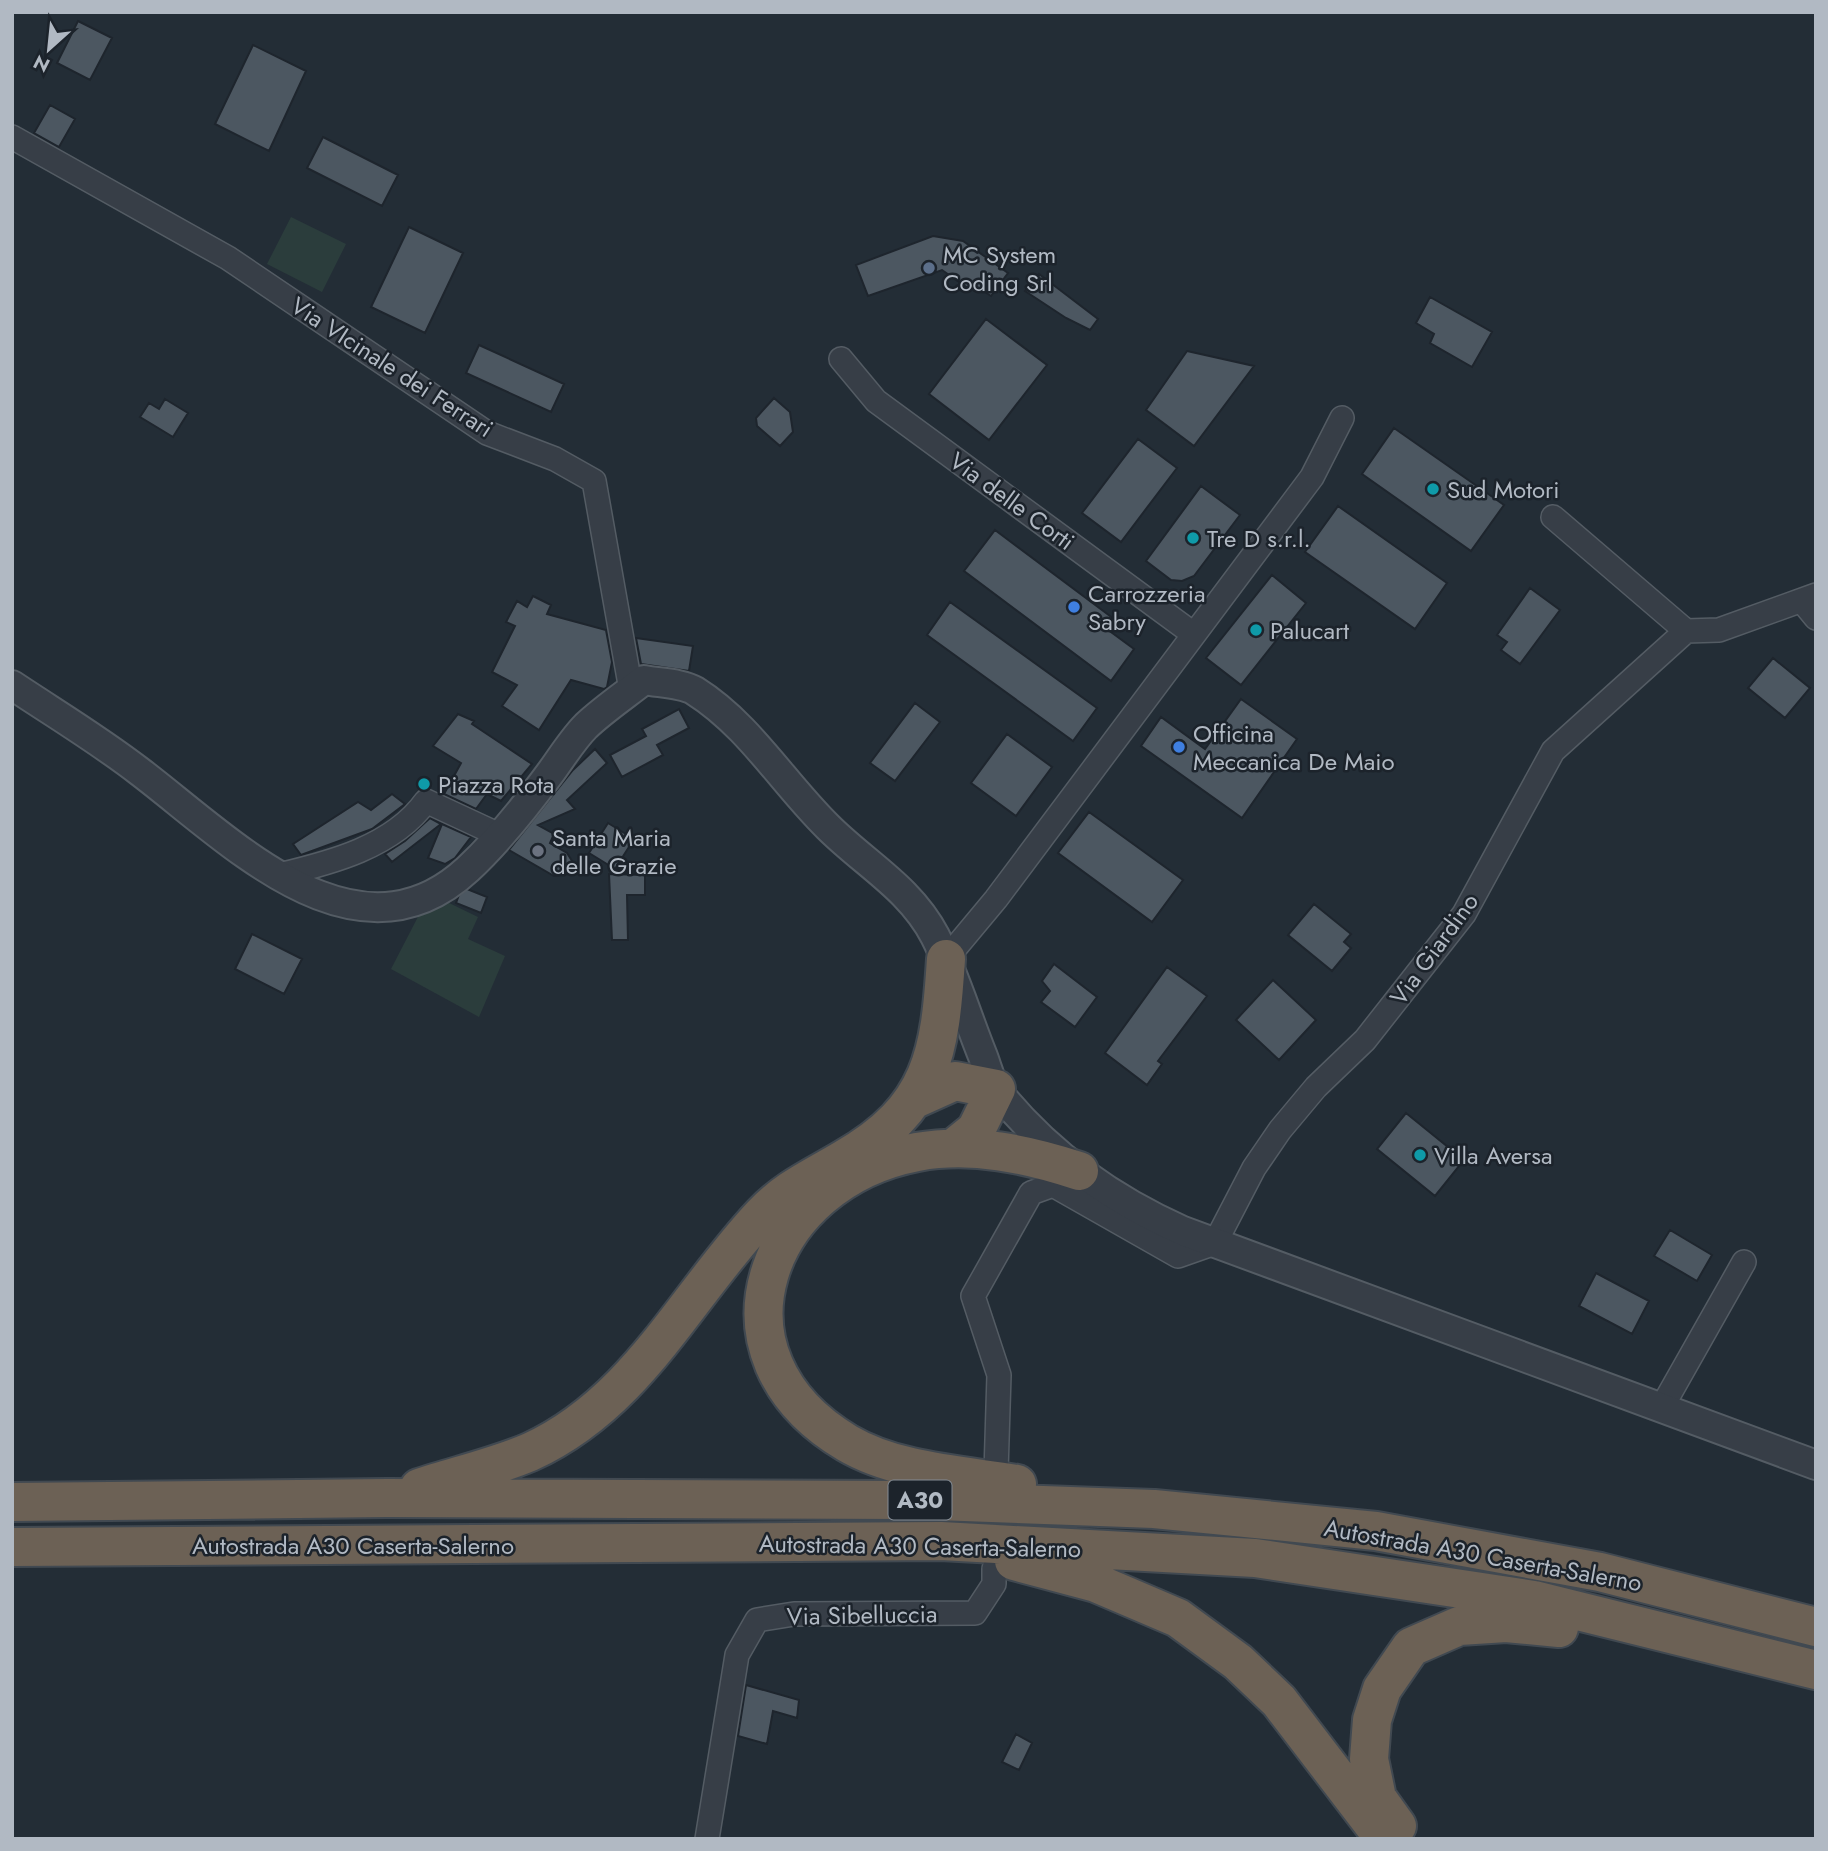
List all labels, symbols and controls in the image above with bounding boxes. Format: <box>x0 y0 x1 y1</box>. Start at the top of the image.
north arrow <box>14 14 84 84</box>
text: N <box>29 48 54 79</box>
place label: MC System Coding Srl <box>943 237 1056 300</box>
marker: MC System Coding Srl <box>921 260 937 276</box>
street label: Via VIcinale dei Ferrari <box>284 288 500 446</box>
street label: Via delle Corti <box>942 444 1082 558</box>
place label: Sud Motori <box>1447 472 1560 507</box>
marker: Sud Motori <box>1425 481 1441 497</box>
place label: Tre D s.r.l. <box>1207 521 1311 556</box>
marker: Tre D s.r.l. <box>1185 530 1201 546</box>
place label: Carrozzeria Sabry <box>1088 576 1206 639</box>
marker: Carrozzeria Sabry <box>1066 599 1082 615</box>
place label: Palucart <box>1270 613 1349 648</box>
marker: Palucart <box>1248 622 1264 638</box>
place label: Officina Meccanica De Maio <box>1193 716 1395 779</box>
marker: Officina Meccanica De Maio <box>1171 739 1187 755</box>
place label: Piazza Rota <box>438 767 554 802</box>
marker: Piazza Rota <box>416 776 432 792</box>
place label: Santa Maria delle Grazie <box>552 820 677 883</box>
marker: Santa Maria delle Grazie <box>530 843 546 859</box>
street label: Via Giardino <box>1381 886 1487 1012</box>
place label: Villa Aversa <box>1434 1138 1553 1173</box>
marker: Villa Aversa <box>1412 1147 1428 1163</box>
road number: A30 <box>888 1480 951 1520</box>
street label: Autostrada A30 Caserta-Salerno <box>1321 1510 1645 1600</box>
street label: Autostrada A30 Caserta-Salerno <box>759 1526 1081 1566</box>
street label: Autostrada A30 Caserta-Salerno <box>192 1528 514 1563</box>
street label: Via Sibelluccia <box>786 1596 938 1634</box>

